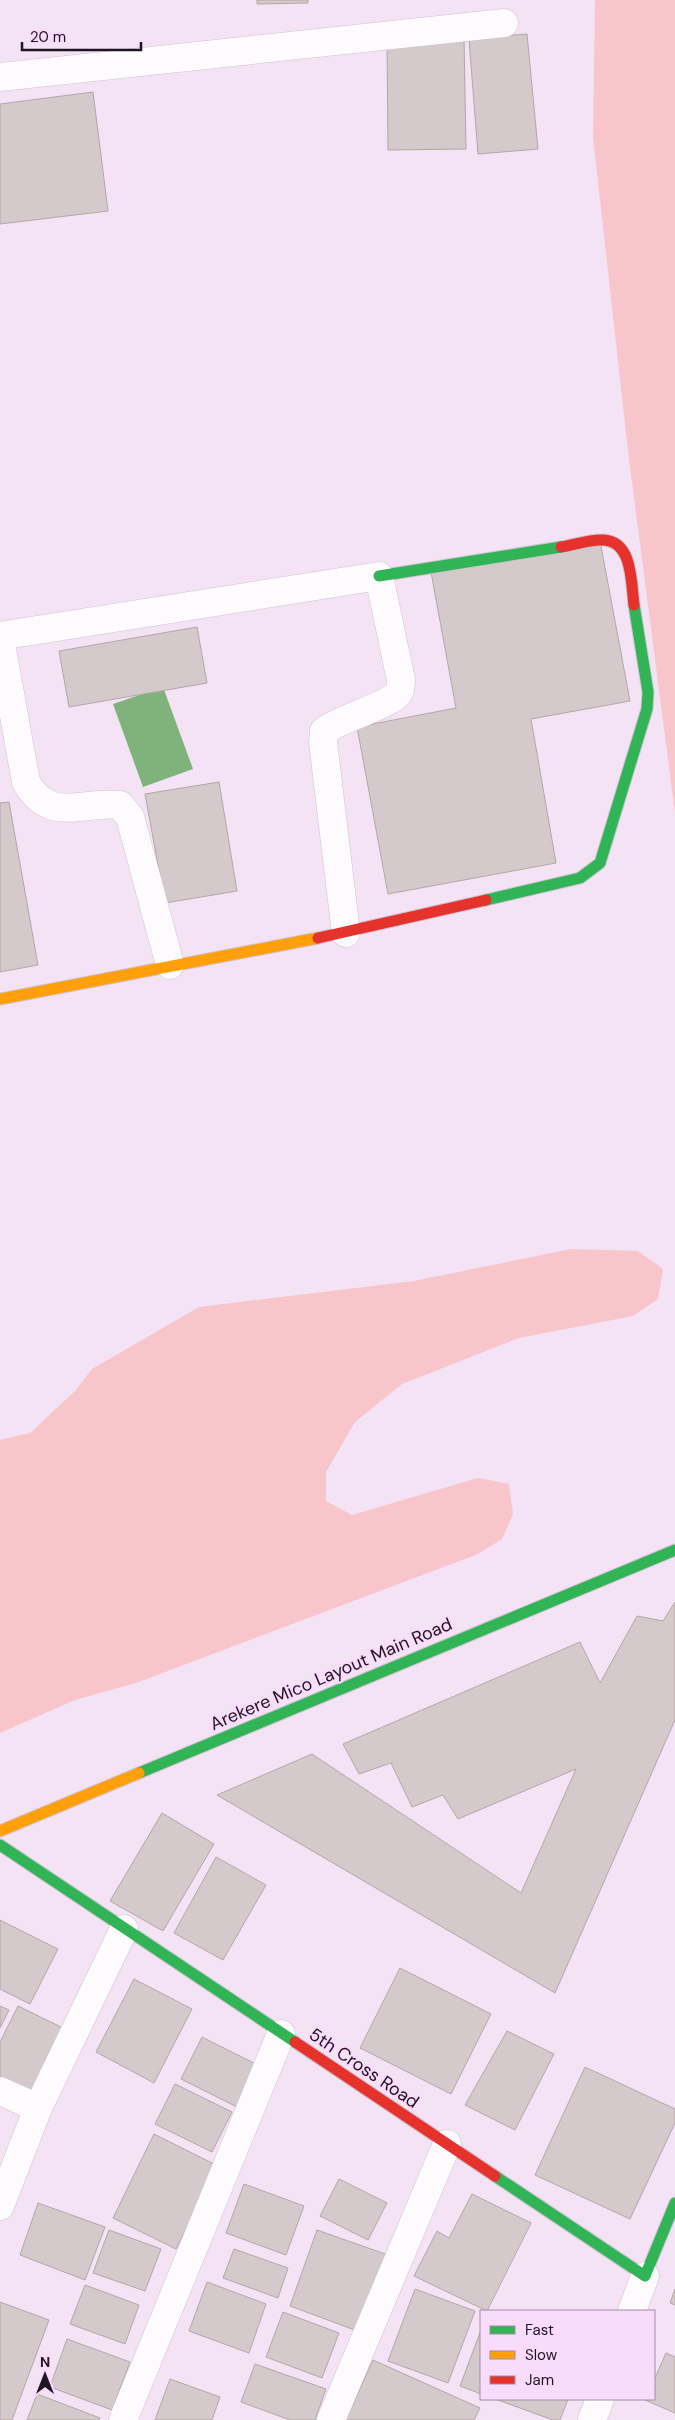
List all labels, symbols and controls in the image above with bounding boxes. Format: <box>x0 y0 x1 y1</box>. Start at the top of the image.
scale bar <box>22 20 141 52</box>
text: 20 m <box>30 27 66 47</box>
street label: Arekere Mico Layout Main Road <box>206 1612 456 1736</box>
street label: 5th Cross Road <box>304 2022 424 2114</box>
legend <box>480 2310 655 2400</box>
text: Fast <box>525 2320 554 2340</box>
text: Slow <box>525 2345 558 2365</box>
north arrow <box>20 2350 70 2400</box>
text: N <box>40 2353 50 2371</box>
text: Jam <box>525 2370 554 2390</box>

